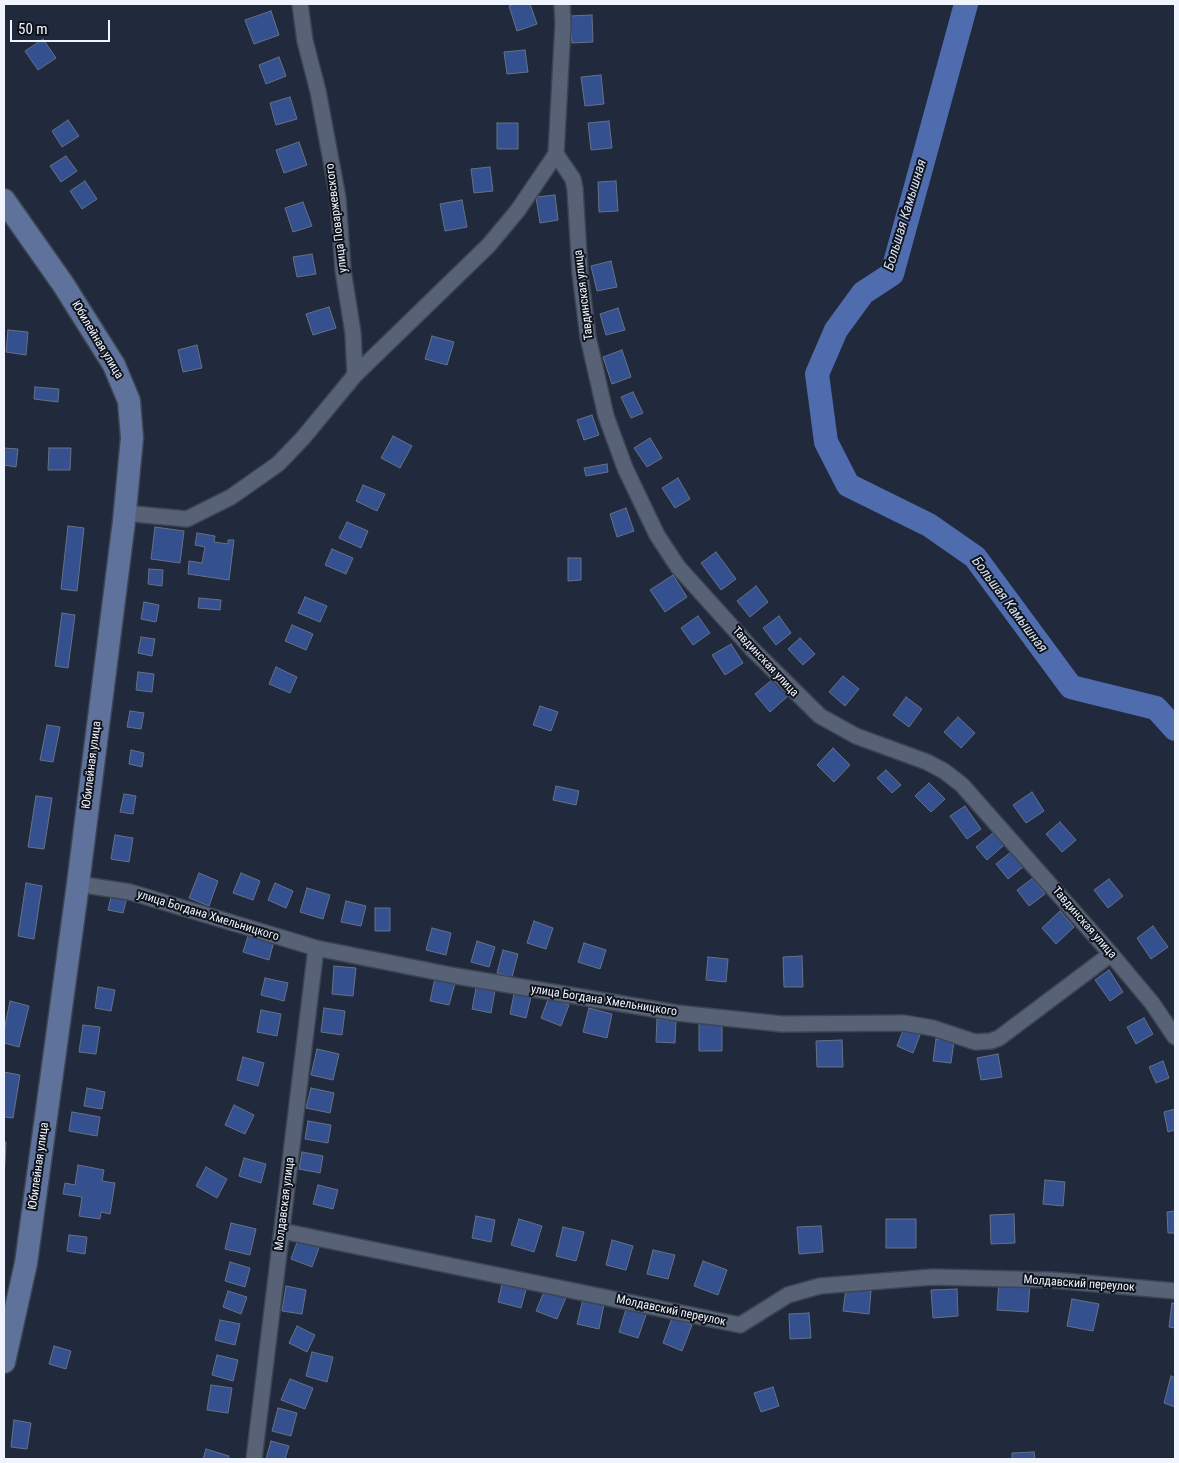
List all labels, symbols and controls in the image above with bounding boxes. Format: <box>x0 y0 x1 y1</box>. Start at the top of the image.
scale bar <box>12 10 112 42</box>
text: 50 m <box>18 20 48 38</box>
water label: Большая Камышная <box>881 157 931 273</box>
street label: улица Поваржевского <box>323 163 351 273</box>
street label: Тавдинская улица <box>571 249 597 341</box>
street label: Юбилейная улица <box>68 298 126 382</box>
water label: Большая Камышная <box>968 554 1050 656</box>
street label: Тавдинская улица <box>729 624 801 700</box>
street label: Юбилейная улица <box>79 720 105 810</box>
street label: Тавдинская улица <box>1049 884 1119 962</box>
street label: улица Богдана Хмельницкого <box>135 888 281 944</box>
street label: улица Богдана Хмельницкого <box>530 982 678 1020</box>
street label: Юбилейная улица <box>26 1121 52 1211</box>
street label: Молдавская улица <box>272 1156 298 1252</box>
street label: Молдавский переулок <box>1023 1273 1135 1295</box>
street label: Молдавский переулок <box>615 1292 727 1330</box>

